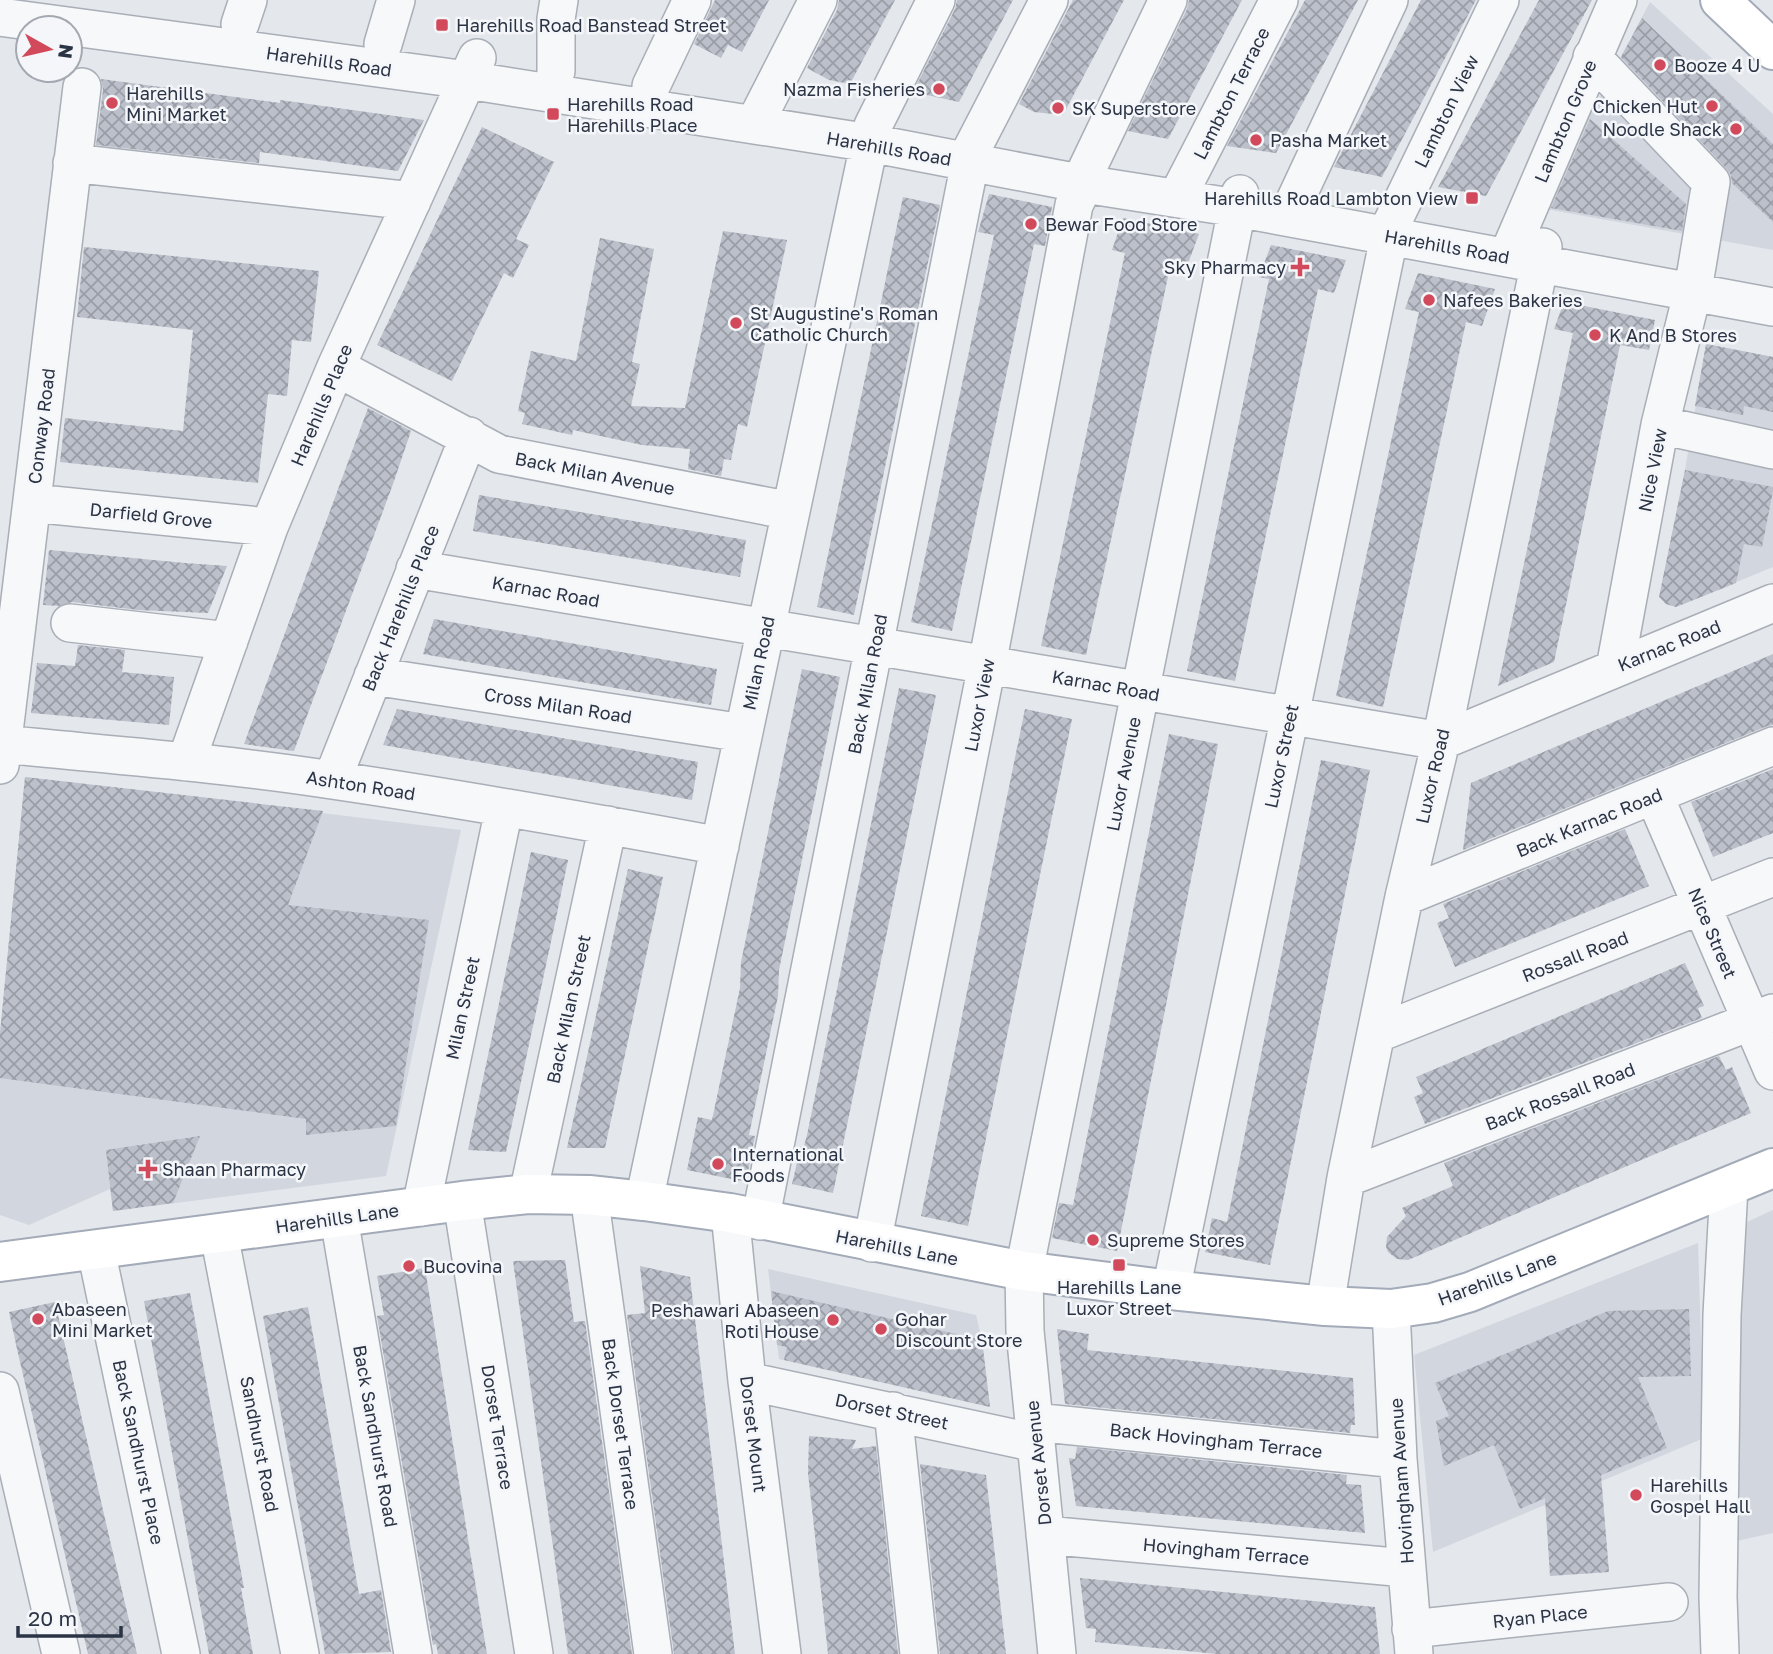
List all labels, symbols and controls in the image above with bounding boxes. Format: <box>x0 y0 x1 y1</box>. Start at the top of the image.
north arrow <box>14 14 84 84</box>
place label: Harehills Road Banstead Street <box>456 14 727 36</box>
marker: Harehills Road Banstead Street <box>434 17 450 33</box>
street label: Lambton Terrace <box>1188 23 1274 163</box>
street label: Harehills Road <box>265 41 393 81</box>
text: N <box>54 43 79 60</box>
street label: Lambton View <box>1409 51 1483 171</box>
place label: Booze 4 U <box>1674 54 1760 76</box>
street label: Lambton Grove <box>1529 56 1601 186</box>
marker: Booze 4 U <box>1652 57 1668 73</box>
place label: Nazma Fisheries <box>783 78 925 100</box>
marker: Nazma Fisheries <box>931 81 947 97</box>
place label: Harehills Mini Market <box>126 82 227 125</box>
place label: Harehills Road Harehills Place <box>567 93 698 136</box>
marker: Harehills Mini Market <box>104 95 120 111</box>
place label: Chicken Hut <box>1592 95 1698 117</box>
place label: SK Superstore <box>1072 97 1196 119</box>
marker: Chicken Hut <box>1704 98 1720 114</box>
marker: SK Superstore <box>1050 100 1066 116</box>
marker: Harehills Road Harehills Place <box>545 106 561 122</box>
place label: Noodle Shack <box>1602 118 1722 140</box>
marker: Noodle Shack <box>1728 121 1744 137</box>
street label: Harehills Road <box>825 126 953 170</box>
place label: Pasha Market <box>1270 129 1387 151</box>
marker: Pasha Market <box>1248 132 1264 148</box>
place label: Harehills Road Lambton View <box>1204 187 1458 209</box>
marker: Harehills Road Lambton View <box>1464 190 1480 206</box>
place label: Bewar Food Store <box>1045 213 1197 235</box>
marker: Bewar Food Store <box>1023 216 1039 232</box>
street label: Harehills Road <box>1383 224 1511 268</box>
place label: Sky Pharmacy <box>1164 256 1286 278</box>
marker: Sky Pharmacy <box>1292 259 1308 275</box>
place label: Nafees Bakeries <box>1443 289 1582 311</box>
marker: Nafees Bakeries <box>1421 292 1437 308</box>
place label: St Augustine's Roman Catholic Church <box>750 302 938 345</box>
marker: St Augustine's Roman Catholic Church <box>728 315 744 331</box>
place label: K And B Stores <box>1609 324 1737 346</box>
marker: K And B Stores <box>1587 327 1603 343</box>
street label: Harehills Place <box>285 341 357 469</box>
street label: Conway Road <box>23 367 59 485</box>
street label: Nice View <box>1633 426 1671 514</box>
street label: Back Milan Avenue <box>513 447 677 499</box>
street label: Darfield Grove <box>89 498 213 532</box>
street label: Back Harehills Place <box>357 522 443 694</box>
street label: Karnac Road <box>490 571 602 611</box>
street label: Back Milan Road <box>843 612 891 756</box>
street label: Milan Road <box>737 614 779 712</box>
street label: Karnac Road <box>1614 614 1724 676</box>
street label: Luxor View <box>959 656 999 753</box>
street label: Karnac Road <box>1050 665 1162 705</box>
street label: Cross Milan Road <box>483 682 633 728</box>
street label: Luxor Street <box>1259 702 1303 810</box>
street label: Luxor Avenue <box>1101 715 1145 833</box>
street label: Luxor Road <box>1410 726 1454 826</box>
street label: Ashton Road <box>305 766 417 804</box>
street label: Back Karnac Road <box>1513 783 1665 861</box>
street label: Nice Street <box>1684 884 1742 982</box>
street label: Rossall Road <box>1519 926 1631 986</box>
street label: Back Milan Street <box>541 932 595 1086</box>
street label: Milan Street <box>440 954 484 1062</box>
street label: Back Rossall Road <box>1482 1057 1638 1135</box>
place label: International Foods <box>732 1143 844 1186</box>
marker: International Foods <box>710 1156 726 1172</box>
place label: Shaan Pharmacy <box>162 1158 306 1180</box>
marker: Shaan Pharmacy <box>140 1161 156 1177</box>
street label: Harehills Lane <box>274 1198 400 1238</box>
street label: Harehills Lane <box>834 1224 960 1270</box>
place label: Supreme Stores <box>1107 1229 1245 1251</box>
marker: Supreme Stores <box>1085 1232 1101 1248</box>
street label: Harehills Lane <box>1435 1246 1559 1310</box>
place label: Bucovina <box>423 1255 502 1277</box>
marker: Harehills Lane Luxor Street <box>1111 1257 1127 1273</box>
marker: Bucovina <box>401 1258 417 1274</box>
place label: Harehills Lane Luxor Street <box>1057 1276 1181 1319</box>
place label: Abaseen Mini Market <box>52 1298 153 1341</box>
place label: Peshawari Abaseen Roti House <box>651 1299 819 1342</box>
place label: Gohar Discount Store <box>895 1308 1023 1351</box>
marker: Abaseen Mini Market <box>30 1311 46 1327</box>
marker: Peshawari Abaseen Roti House <box>825 1312 841 1328</box>
marker: Gohar Discount Store <box>873 1321 889 1337</box>
street label: Back Dorset Terrace <box>598 1337 644 1511</box>
street label: Back Sandhurst Road <box>349 1343 403 1529</box>
street label: Back Sandhurst Place <box>109 1357 169 1547</box>
street label: Dorset Terrace <box>477 1363 519 1491</box>
street label: Sandhurst Road <box>236 1374 284 1514</box>
street label: Dorset Mount <box>736 1374 772 1494</box>
street label: Dorset Street <box>833 1388 951 1434</box>
street label: Hovingham Avenue <box>1384 1397 1418 1565</box>
street label: Dorset Avenue <box>1020 1399 1056 1527</box>
street label: Back Hovingham Terrace <box>1109 1418 1323 1462</box>
place label: Harehills Gospel Hall <box>1650 1474 1750 1517</box>
marker: Harehills Gospel Hall <box>1628 1487 1644 1503</box>
street label: Hovingham Terrace <box>1142 1533 1310 1569</box>
scale bar <box>18 1594 121 1638</box>
street label: Ryan Place <box>1491 1600 1589 1632</box>
text: 20 m <box>28 1605 77 1631</box>

